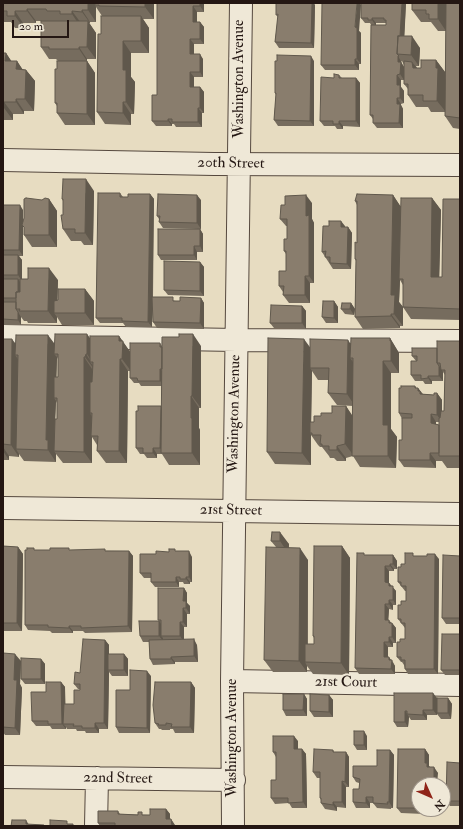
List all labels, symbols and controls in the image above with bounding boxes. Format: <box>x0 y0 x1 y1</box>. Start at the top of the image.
scale bar <box>14 12 71 38</box>
text: 20 m <box>19 19 43 34</box>
street label: Washington Avenue <box>231 20 249 138</box>
street label: 20th Street <box>197 154 265 174</box>
street label: Washington Avenue <box>225 355 245 473</box>
street label: 21st Street <box>200 501 262 521</box>
street label: 21st Court <box>315 673 377 693</box>
street label: Washington Avenue <box>224 679 242 797</box>
street label: 22nd Street <box>83 769 153 789</box>
north arrow <box>411 777 451 817</box>
text: N <box>431 797 447 813</box>

